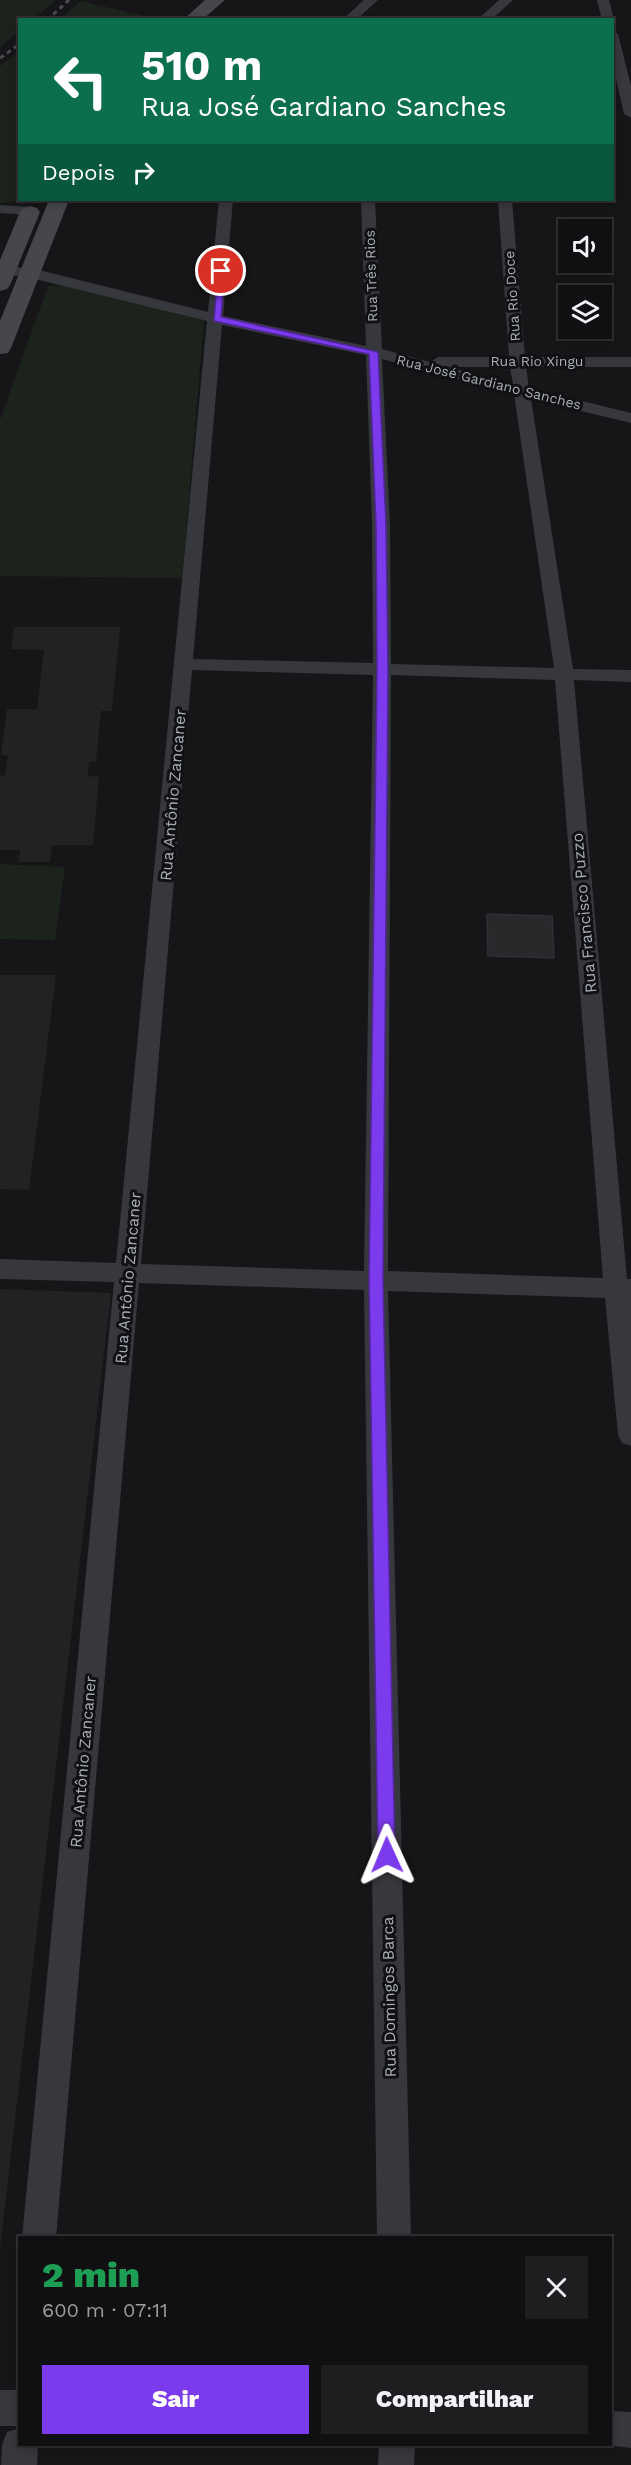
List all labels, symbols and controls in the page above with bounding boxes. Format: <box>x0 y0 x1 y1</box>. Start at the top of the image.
text: 510 m <box>141 41 262 90</box>
icon: left <box>42 42 120 120</box>
text: Rua José Gardiano Sanches <box>141 91 506 123</box>
icon: right <box>127 156 160 189</box>
text: Depois <box>42 160 115 185</box>
map controls <box>558 219 612 339</box>
button: sound <box>558 219 612 273</box>
street label: Rua Três Rios <box>361 230 381 322</box>
pin <box>195 245 246 296</box>
street label: Rua Rio Doce <box>501 250 523 342</box>
icon: arrive <box>204 254 237 287</box>
button: layers <box>558 285 612 339</box>
street label: Rua José Gardiano Sanches <box>395 351 583 413</box>
street label: Rua Rio Xingu <box>490 353 584 369</box>
street label: Rua Antônio Zancaner <box>156 708 190 882</box>
street label: Rua Francisco Puzzo <box>568 832 600 994</box>
street label: Rua Antônio Zancaner <box>111 1191 145 1365</box>
street label: Rua Antônio Zancaner <box>66 1675 100 1849</box>
position arrow <box>355 1823 419 1887</box>
street label: Rua Domingos Barca <box>378 1916 400 2078</box>
text: 2 min <box>42 2254 140 2296</box>
button: close <box>525 2256 588 2319</box>
text: 600 m · 07:11 <box>42 2298 168 2322</box>
button: Sair <box>42 2365 309 2434</box>
button: Compartilhar <box>321 2365 588 2434</box>

